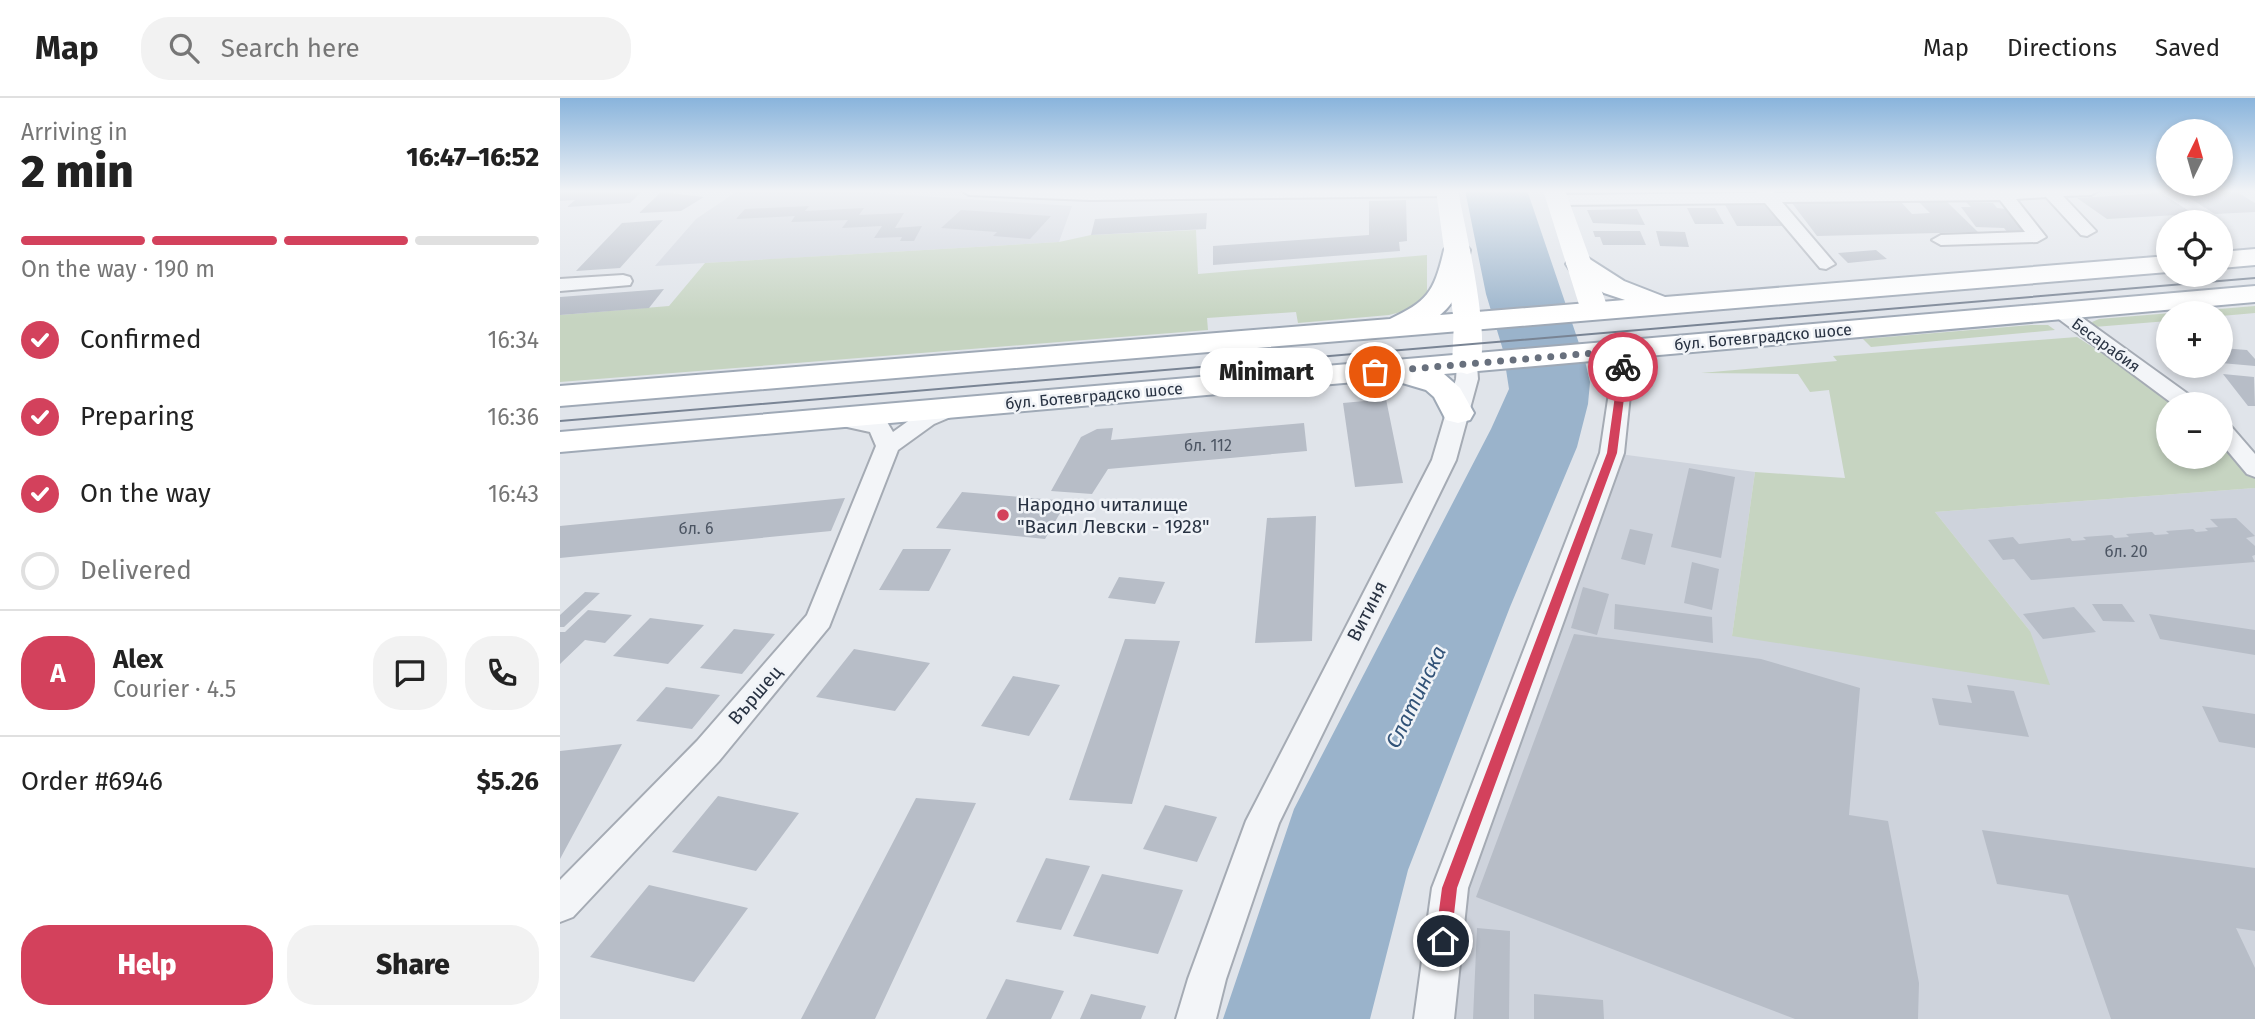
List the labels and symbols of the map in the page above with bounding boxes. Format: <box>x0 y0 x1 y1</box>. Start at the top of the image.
north arrow <box>2156 119 2233 196</box>
street label: Бесарабия <box>2068 314 2144 376</box>
street label: бул. Ботевградско шосе <box>1673 320 1853 354</box>
courier <box>1588 332 1658 402</box>
pin <box>1345 342 1405 402</box>
callout: Minimart <box>1200 348 1333 396</box>
street label: бул. Ботевградско шосе <box>1004 379 1184 413</box>
house number: бл. 112 <box>1184 436 1232 455</box>
place label: Народно читалище "Васил Левски - 1928" <box>1017 493 1209 538</box>
marker: Народно читалище "Васил Левски - 1928" <box>995 507 1011 523</box>
house number: бл. 6 <box>679 519 713 538</box>
house number: бл. 20 <box>2104 542 2148 561</box>
street label: Витиня <box>1342 577 1392 645</box>
water label: Слатинска <box>1380 642 1452 752</box>
street label: Вършец <box>723 661 787 729</box>
pin <box>1413 911 1473 971</box>

